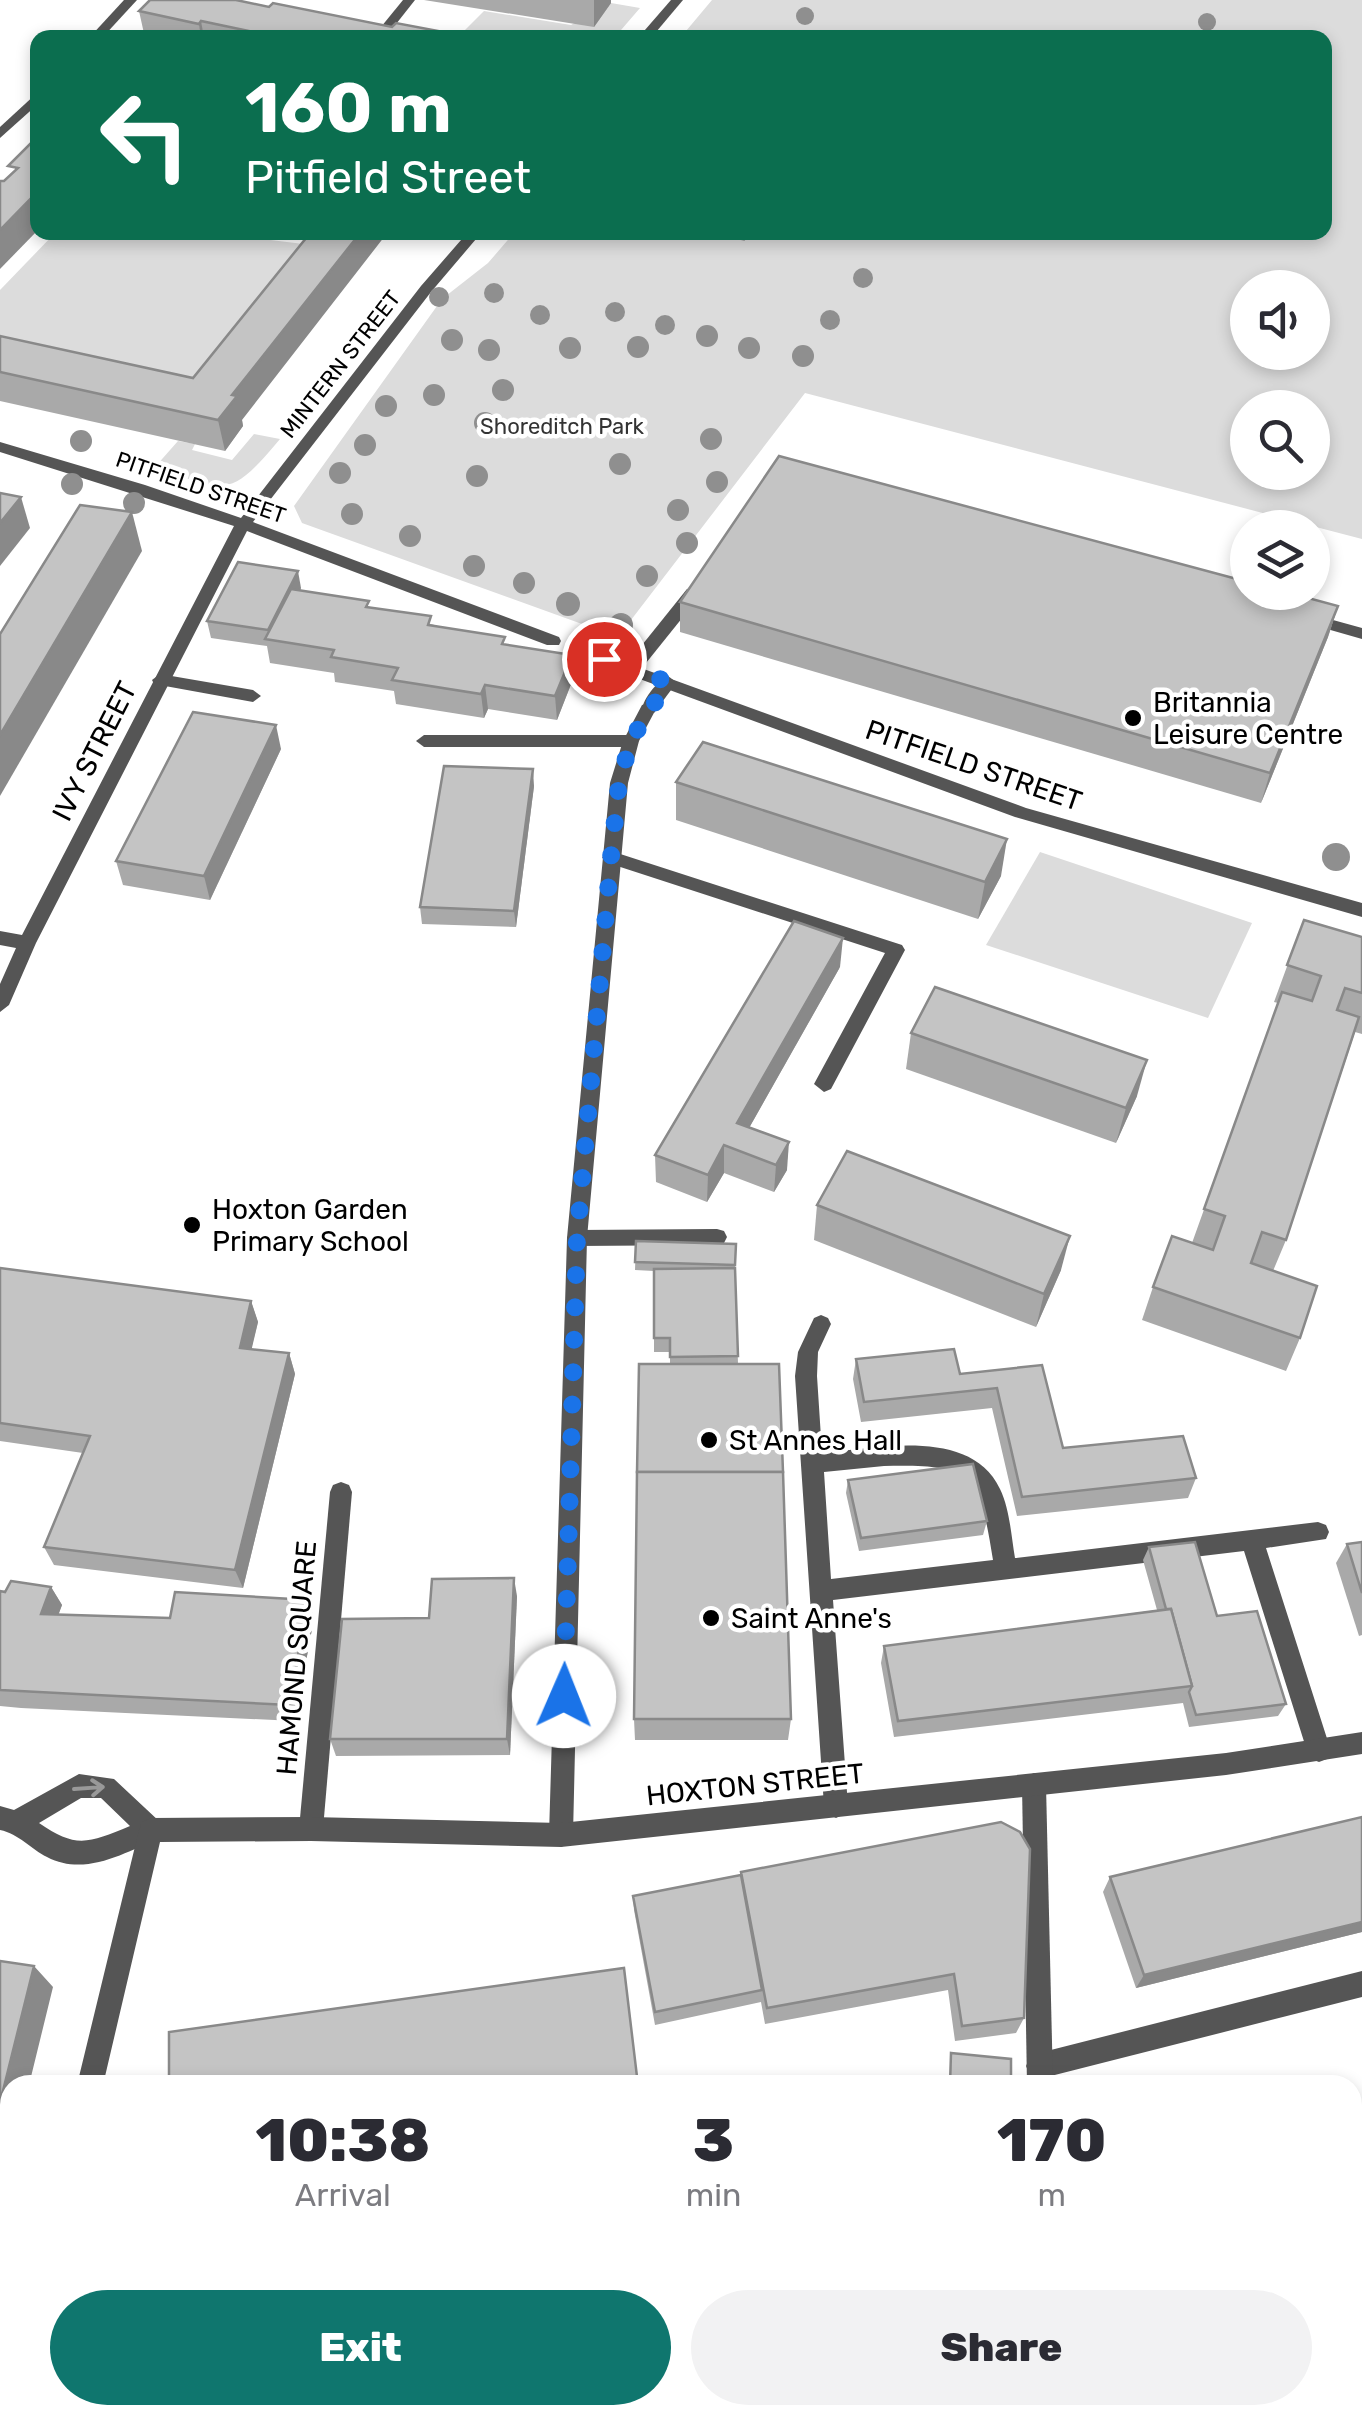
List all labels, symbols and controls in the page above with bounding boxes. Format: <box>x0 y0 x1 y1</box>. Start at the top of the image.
text: 160 m <box>245 67 452 150</box>
icon: left <box>80 70 210 200</box>
text: Pitfield Street <box>245 151 531 204</box>
map controls <box>1230 270 1330 610</box>
button: sound <box>1230 270 1330 370</box>
street label: MINTERN STREET <box>274 285 407 444</box>
button: search <box>1230 390 1330 490</box>
park label: Shoreditch Park <box>480 413 645 440</box>
street label: PITFIELD STREET <box>112 446 290 529</box>
button: layers <box>1230 510 1330 610</box>
pin <box>562 617 647 702</box>
icon: arrive <box>577 632 632 687</box>
street label: IVY STREET <box>45 676 144 826</box>
place label: Britannia Leisure Centre <box>1153 686 1343 751</box>
marker: Britannia Leisure Centre <box>1122 707 1144 729</box>
street label: PITFIELD STREET <box>861 713 1086 818</box>
place label: Hoxton Garden Primary School <box>212 1193 409 1258</box>
marker: Hoxton Garden Primary School <box>181 1214 203 1236</box>
place label: St Annes Hall <box>729 1424 902 1457</box>
marker: St Annes Hall <box>698 1429 720 1451</box>
street label: HAMOND SQUARE <box>270 1539 323 1777</box>
place label: Saint Anne's <box>731 1602 892 1635</box>
marker: Saint Anne's <box>700 1607 722 1629</box>
position arrow <box>512 1644 616 1748</box>
street label: HOXTON STREET <box>644 1757 866 1812</box>
one-way arrow <box>72 1779 105 1798</box>
text: 10:38 <box>256 2105 430 2176</box>
text: 3 <box>693 2105 734 2176</box>
text: 170 <box>997 2105 1106 2176</box>
text: Arrival <box>295 2176 391 2214</box>
text: min <box>686 2176 741 2214</box>
text: m <box>1037 2176 1066 2214</box>
button: Exit <box>50 2290 671 2405</box>
button: Share <box>691 2290 1312 2405</box>

